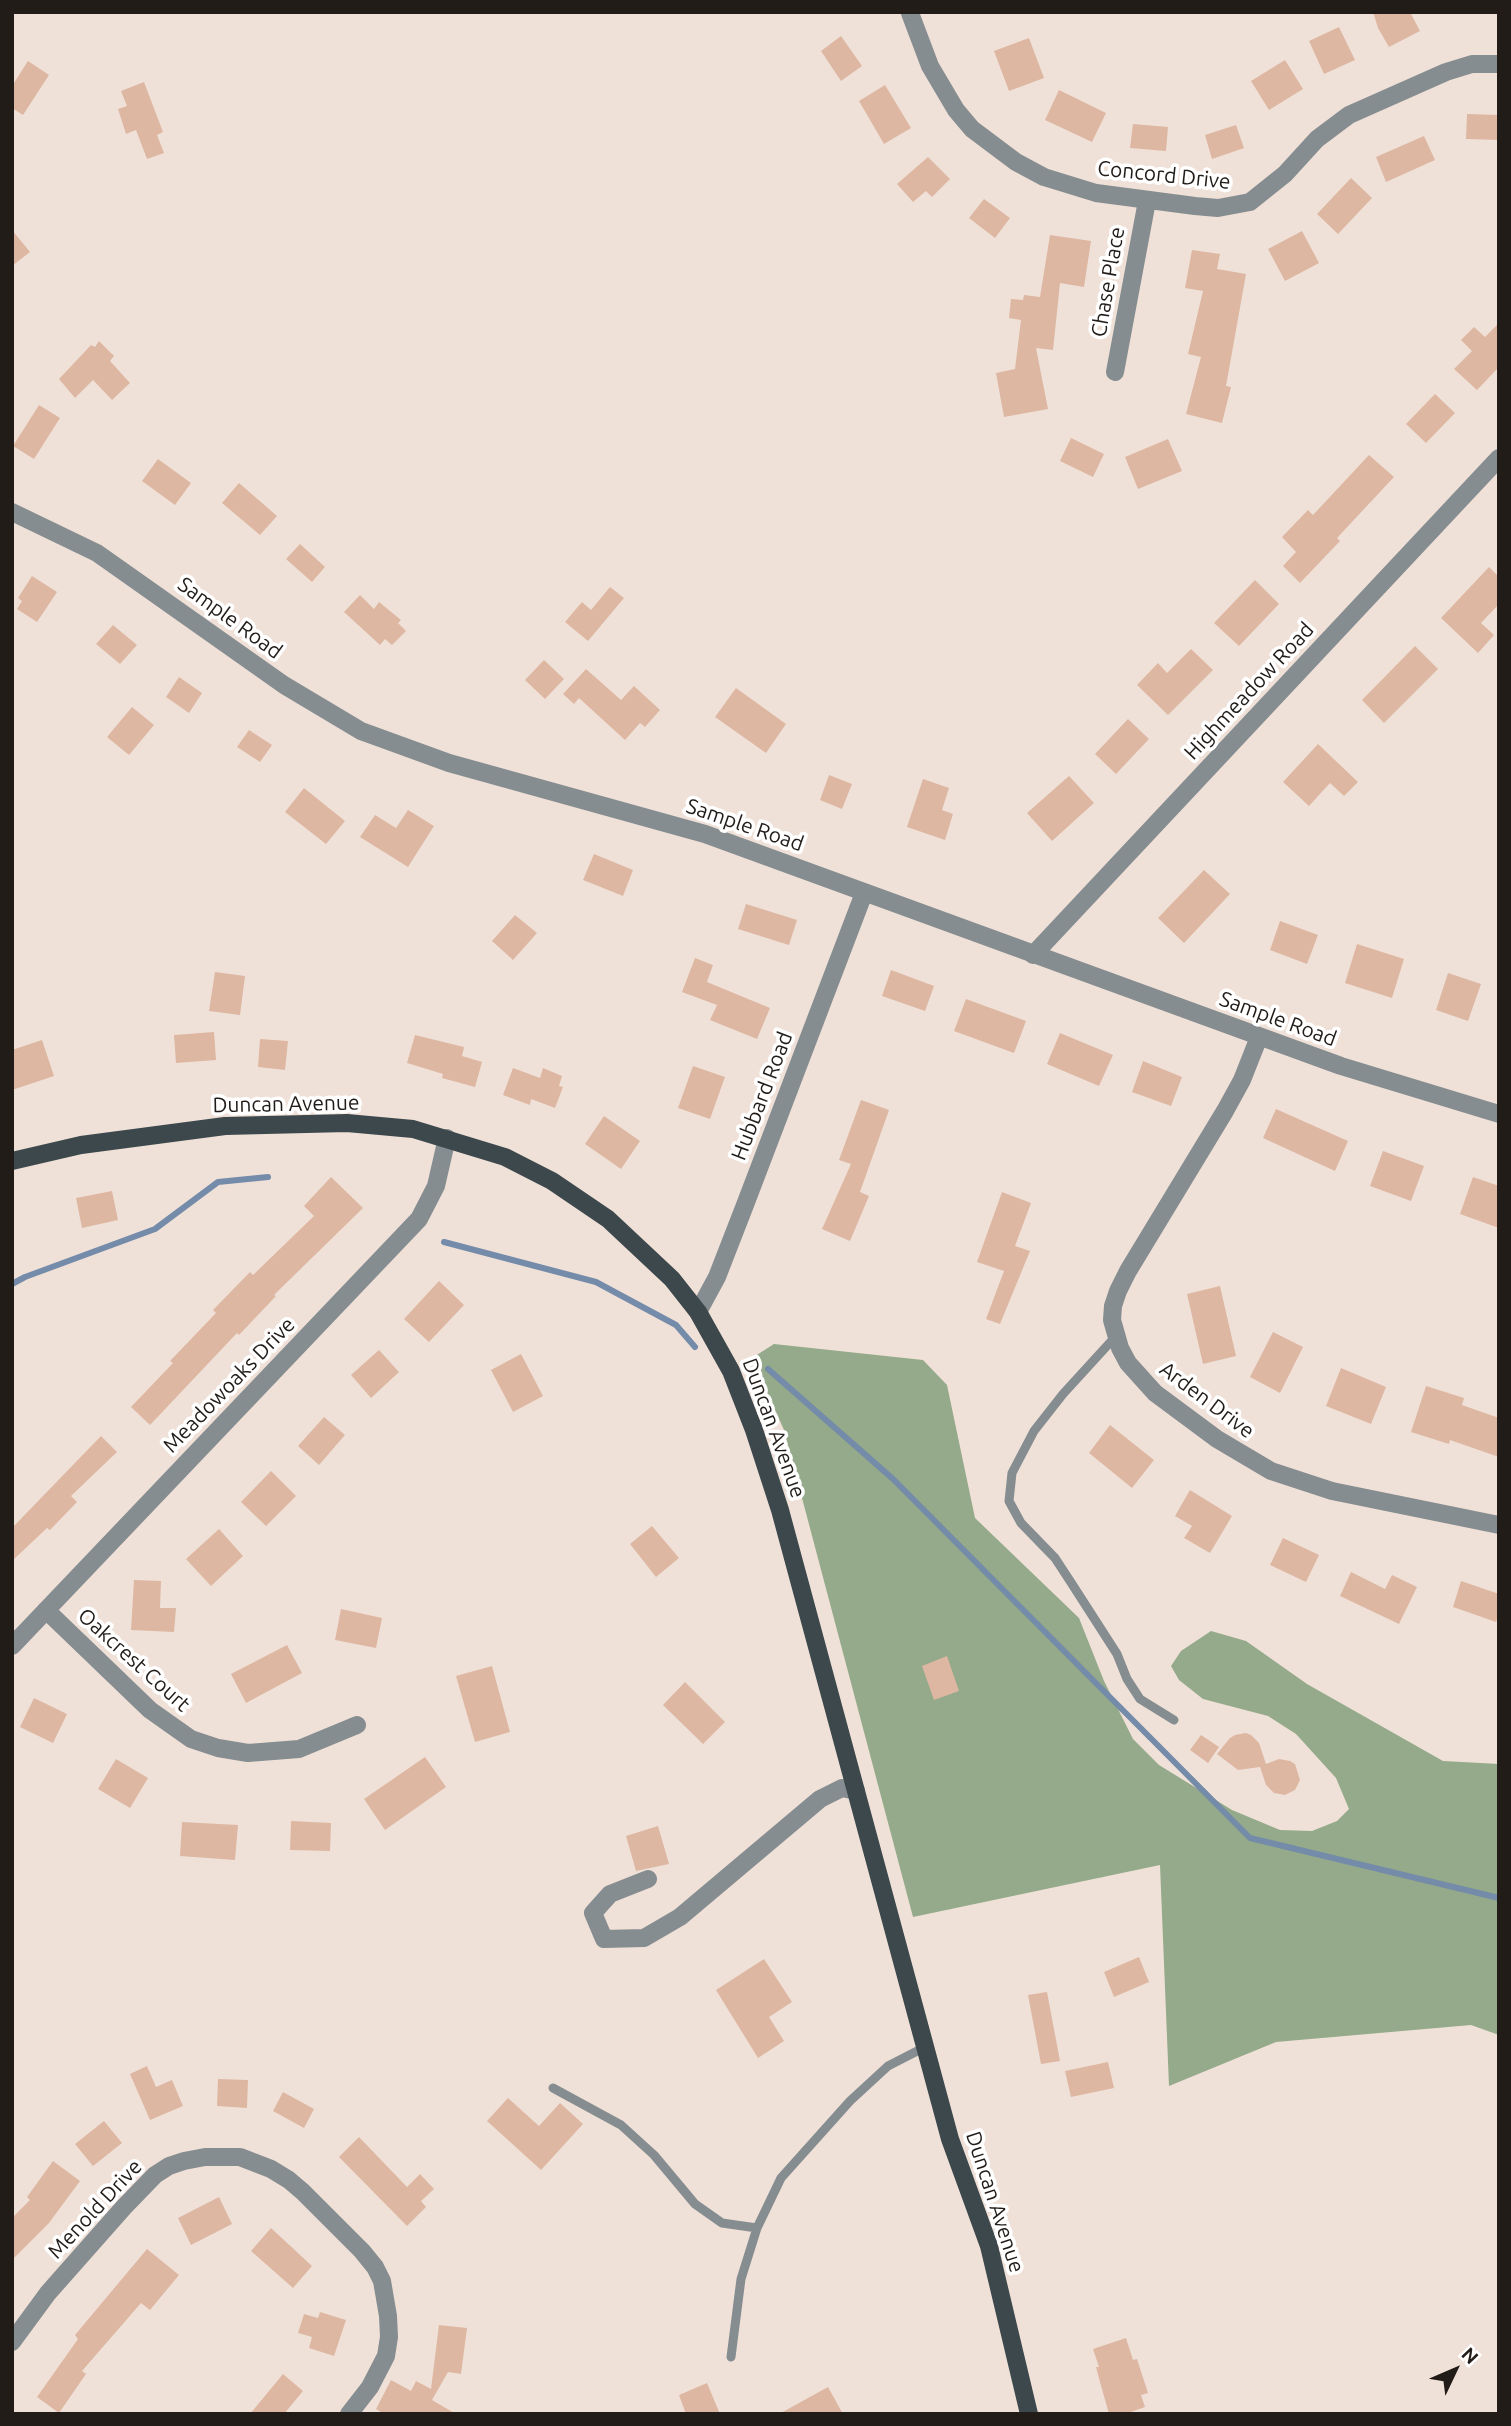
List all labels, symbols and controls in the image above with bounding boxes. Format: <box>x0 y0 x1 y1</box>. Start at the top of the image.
street label: Concord Drive <box>1096 155 1232 195</box>
street label: Chase Place <box>1086 225 1130 339</box>
street label: Sample Road <box>173 572 287 664</box>
street label: Highmeadow Road <box>1179 617 1319 765</box>
street label: Sample Road <box>683 793 807 857</box>
street label: Sample Road <box>1216 986 1340 1052</box>
street label: Hubbard Road <box>726 1028 798 1164</box>
street label: Duncan Avenue <box>212 1090 360 1118</box>
street label: Meadowoaks Drive <box>158 1312 300 1458</box>
street label: Duncan Avenue <box>737 1355 811 1501</box>
street label: Arden Drive <box>1155 1356 1259 1444</box>
street label: Oakcrest Court <box>73 1603 195 1717</box>
street label: Duncan Avenue <box>960 2128 1030 2276</box>
street label: Menold Drive <box>43 2154 147 2264</box>
north arrow <box>1420 2335 1490 2405</box>
text: N <box>1457 2343 1483 2368</box>

